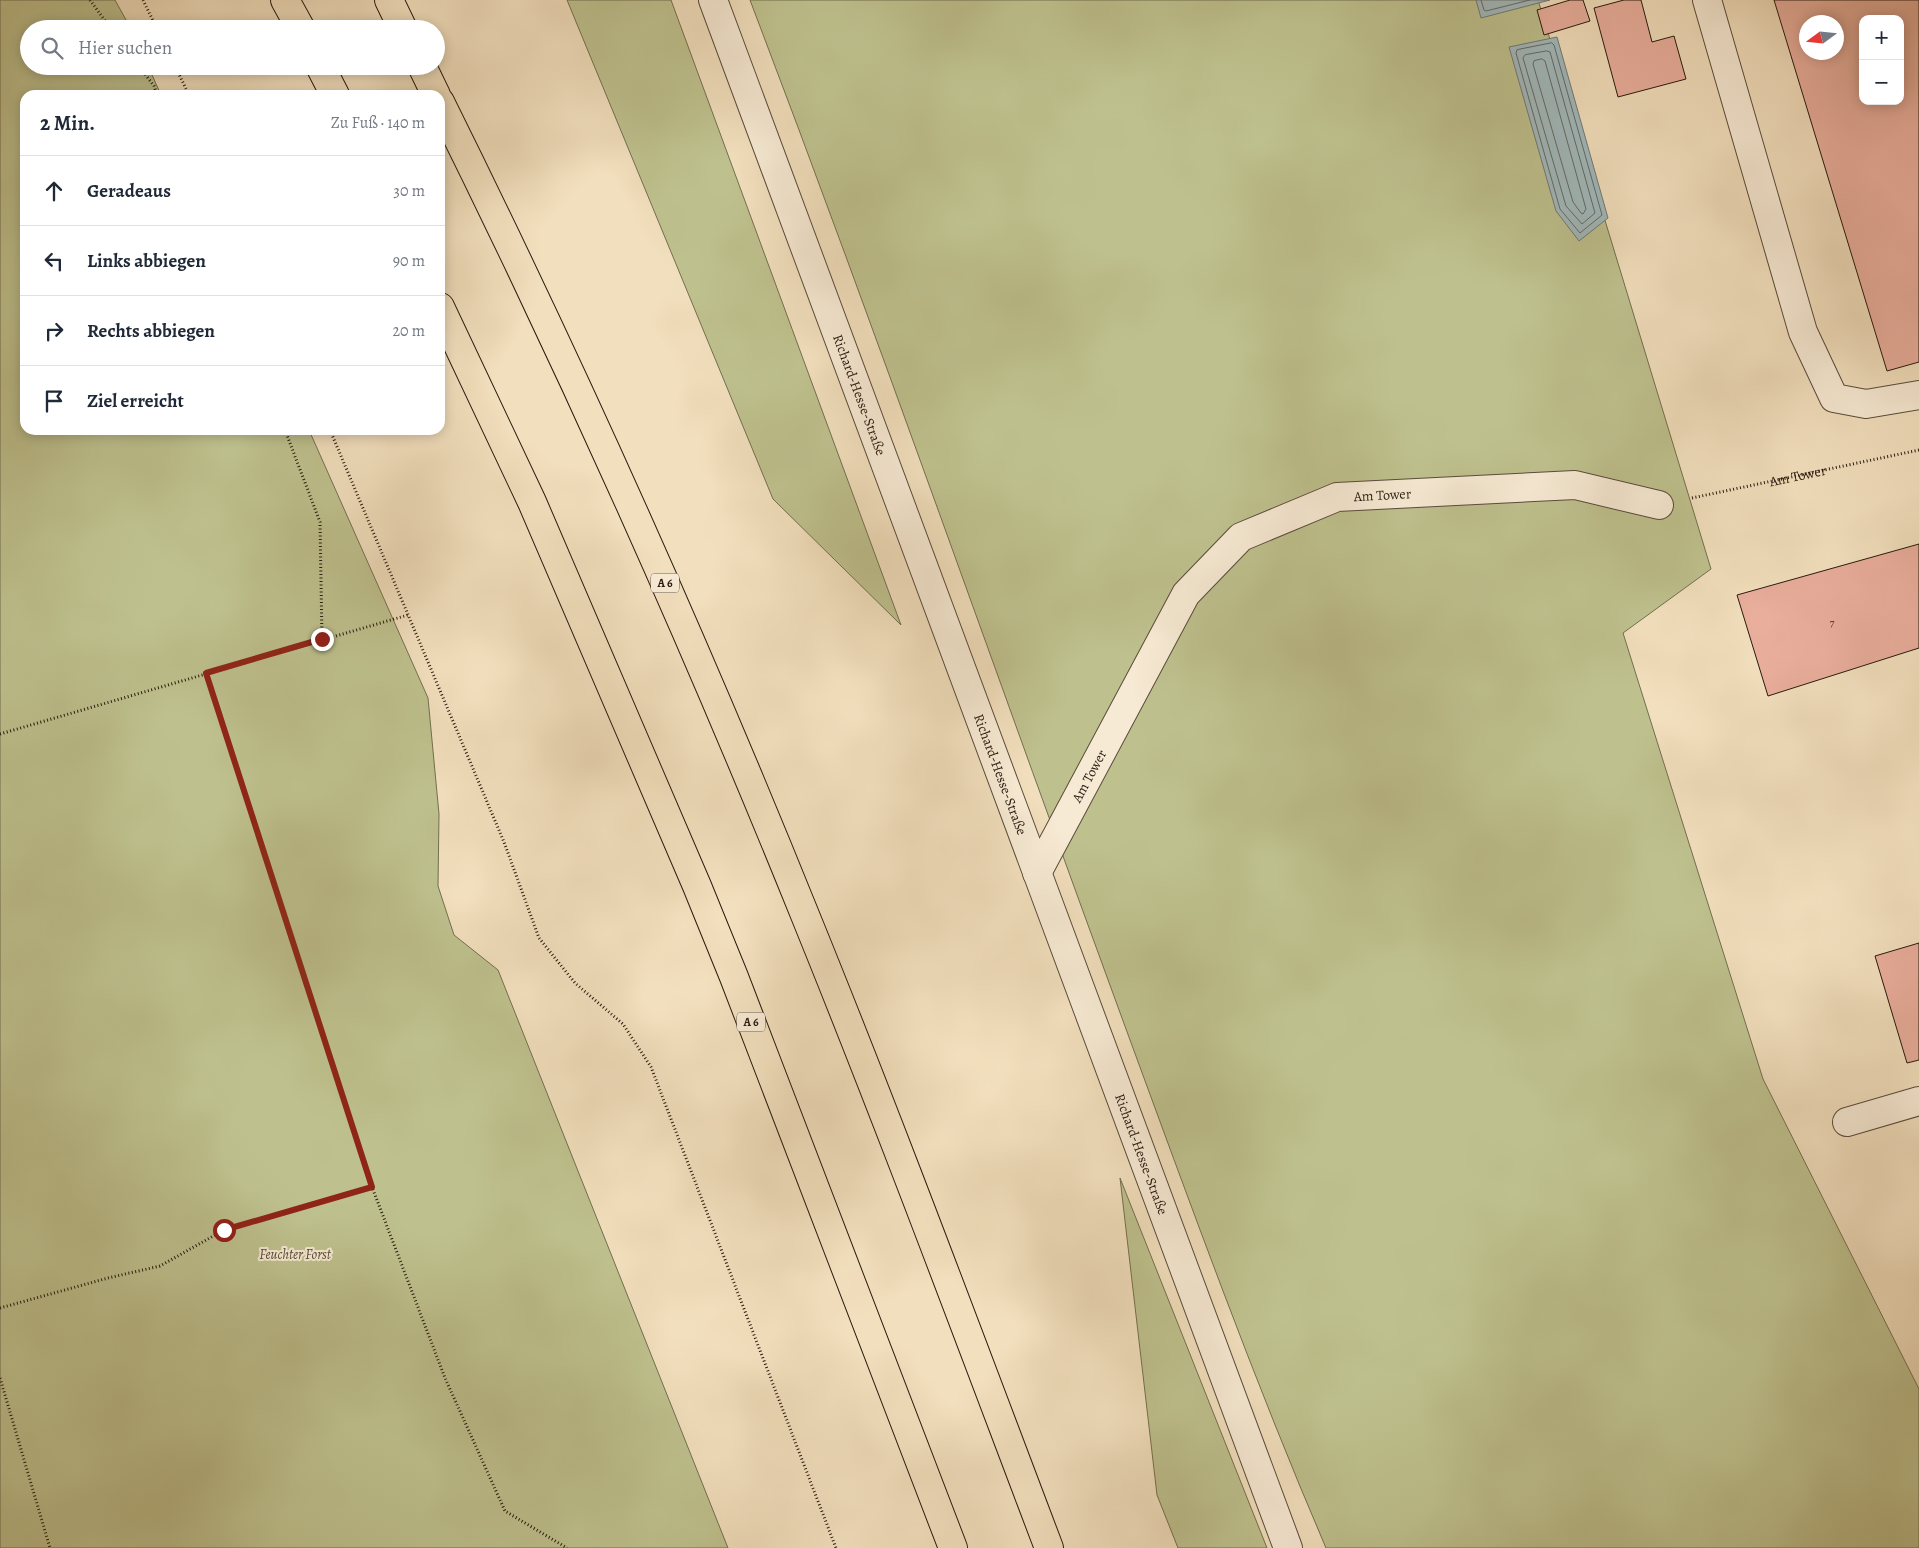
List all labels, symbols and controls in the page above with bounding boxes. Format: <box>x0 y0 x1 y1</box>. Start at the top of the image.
north arrow <box>1799 15 1844 60</box>
map controls <box>1859 15 1904 105</box>
button: + <box>1859 15 1904 60</box>
search box <box>20 20 445 75</box>
icon: search <box>38 34 66 62</box>
text: Hier suchen <box>78 35 172 61</box>
button: − <box>1859 60 1904 105</box>
text: 2 Min. <box>40 109 95 137</box>
text: Zu Fuß · 140 m <box>331 112 425 134</box>
icon: ahead <box>40 177 68 205</box>
text: Geradeaus <box>87 178 171 204</box>
text: 30 m <box>393 180 425 202</box>
icon: left <box>40 247 68 275</box>
text: Links abbiegen <box>87 248 206 274</box>
text: 90 m <box>393 250 425 272</box>
icon: right <box>40 317 68 345</box>
text: Rechts abbiegen <box>87 318 215 344</box>
text: 20 m <box>392 320 425 342</box>
street label: Richard-Hesse-Straße <box>828 331 891 458</box>
icon: arrive <box>40 387 68 415</box>
text: Ziel erreicht <box>87 388 184 414</box>
street label: Am Tower <box>1767 460 1828 491</box>
street label: Am Tower <box>1352 484 1412 506</box>
road number: A 6 <box>651 574 679 592</box>
house number: 7 <box>1830 615 1835 630</box>
route end <box>311 628 334 651</box>
street label: Richard-Hesse-Straße <box>969 711 1032 838</box>
street label: Am Tower <box>1066 746 1111 807</box>
road number: A 6 <box>737 1012 765 1032</box>
street label: Richard-Hesse-Straße <box>1110 1091 1173 1217</box>
route start <box>213 1219 236 1242</box>
park label: Feuchter Forst <box>259 1245 332 1264</box>

